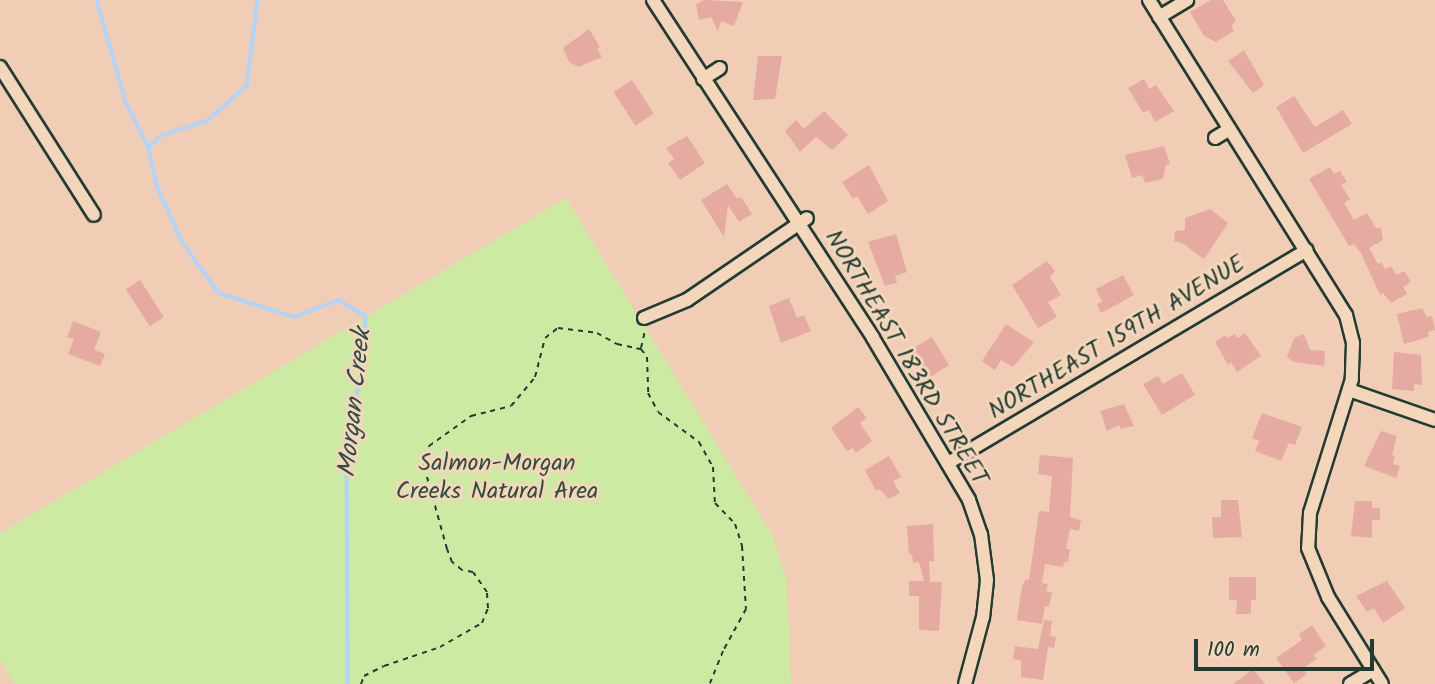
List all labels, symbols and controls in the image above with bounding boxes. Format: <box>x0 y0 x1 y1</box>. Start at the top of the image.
street label: NORTHEAST 183RD STREET <box>818 225 994 491</box>
street label: NORTHEAST 159TH AVENUE <box>983 250 1251 426</box>
water label: Morgan Creek <box>333 327 379 479</box>
park label: Salmon-Morgan Creeks Natural Area <box>396 450 598 506</box>
scale bar <box>1197 624 1377 668</box>
text: 100 m <box>1207 634 1260 667</box>

